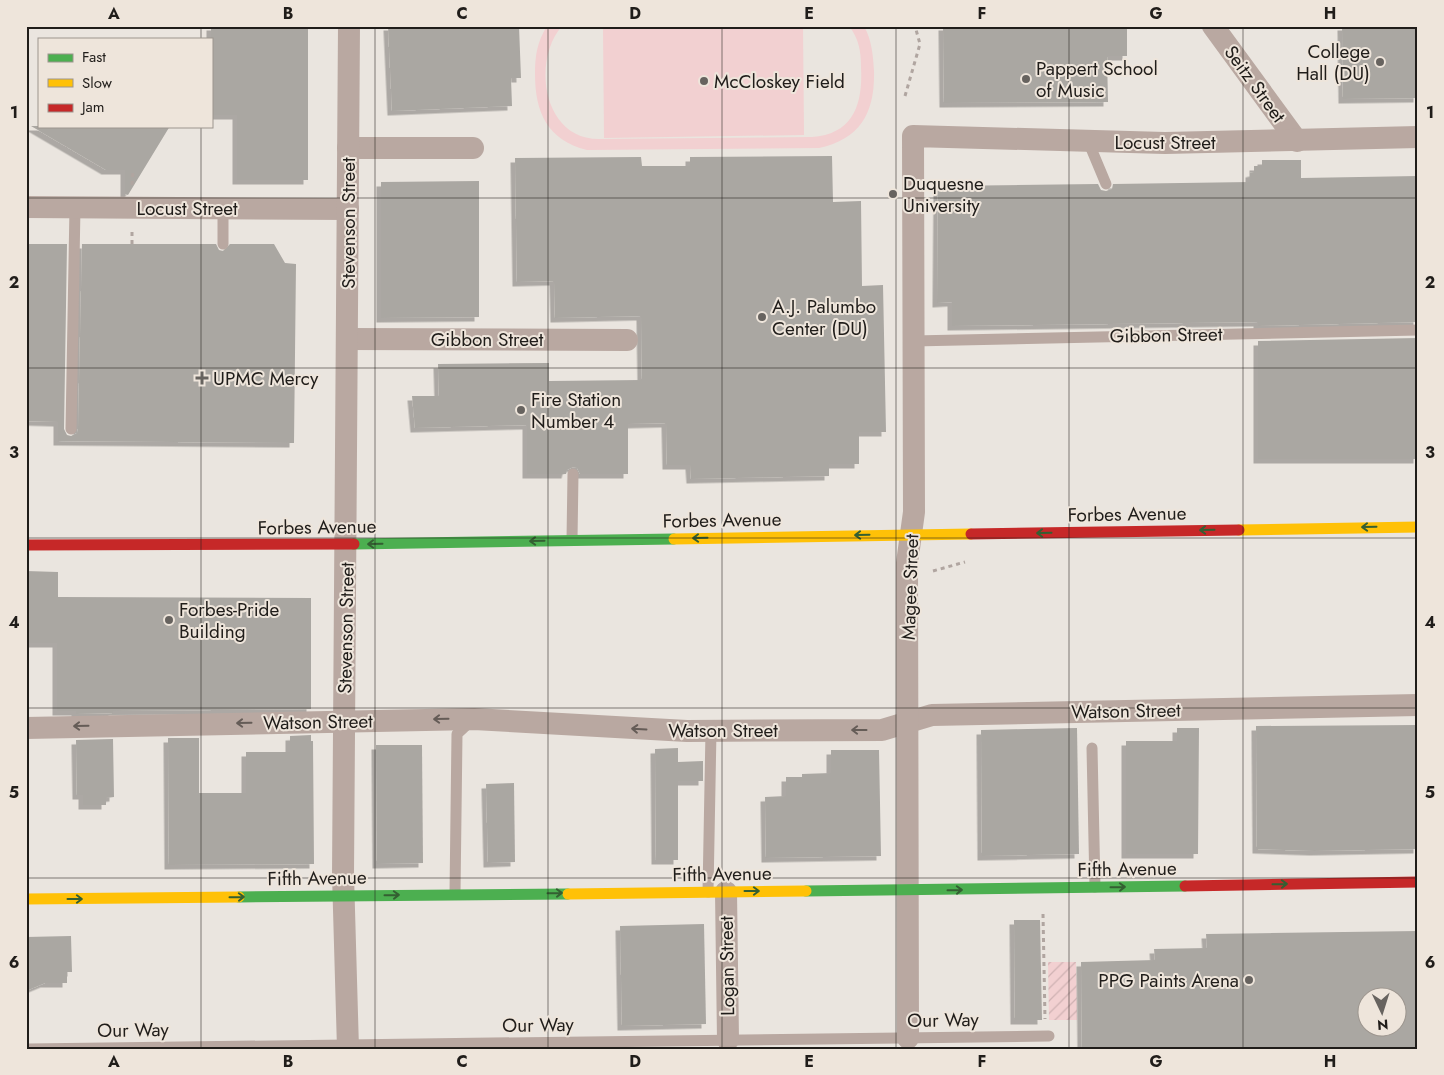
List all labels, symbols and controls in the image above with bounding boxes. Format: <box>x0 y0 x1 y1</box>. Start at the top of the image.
text: A <box>107 2 120 25</box>
text: B <box>283 2 293 25</box>
text: C <box>456 2 468 25</box>
text: D <box>629 2 641 25</box>
text: E <box>804 2 814 25</box>
text: F <box>978 2 986 25</box>
text: G <box>1149 2 1163 25</box>
text: H <box>1324 2 1336 25</box>
legend <box>38 38 212 128</box>
place label: College Hall (DU) <box>1296 38 1370 87</box>
street label: Seitz Street <box>1218 40 1292 128</box>
text: Fast <box>82 46 106 68</box>
place label: Pappert School of Music <box>1036 55 1158 104</box>
marker: College Hall (DU) <box>1374 56 1386 68</box>
place label: McCloskey Field <box>714 68 845 95</box>
text: Slow <box>82 72 113 94</box>
marker: Pappert School of Music <box>1020 73 1032 85</box>
marker: McCloskey Field <box>698 75 710 87</box>
text: Jam <box>80 96 105 118</box>
text: 1 <box>10 101 18 124</box>
text: 1 <box>1426 101 1434 124</box>
street label: Locust Street <box>1114 129 1216 156</box>
street label: Stevenson Street <box>335 157 362 289</box>
place label: Duquesne University <box>903 170 984 219</box>
marker: Duquesne University <box>887 188 899 200</box>
street label: Locust Street <box>136 195 238 222</box>
text: 2 <box>9 271 19 294</box>
text: 2 <box>1425 271 1435 294</box>
place label: A.J. Palumbo Center (DU) <box>772 293 876 342</box>
marker: A.J. Palumbo Center (DU) <box>756 311 768 323</box>
street label: Gibbon Street <box>1109 321 1223 349</box>
street label: Gibbon Street <box>431 326 544 353</box>
place label: UPMC Mercy <box>213 365 319 392</box>
marker: UPMC Mercy <box>195 371 209 385</box>
place label: Fire Station Number 4 <box>531 386 621 435</box>
marker: Fire Station Number 4 <box>515 404 527 416</box>
text: 3 <box>9 441 19 464</box>
text: 3 <box>1425 441 1435 464</box>
street label: Forbes Avenue <box>1067 499 1187 529</box>
street label: Forbes Avenue <box>662 505 782 535</box>
street label: Forbes Avenue <box>257 512 377 542</box>
one-way arrow <box>1361 523 1377 532</box>
one-way arrow <box>1199 525 1215 535</box>
one-way arrow <box>1036 528 1052 538</box>
one-way arrow <box>854 531 870 540</box>
one-way arrow <box>692 533 708 543</box>
street label: Magee Street <box>895 533 925 640</box>
one-way arrow <box>529 536 546 546</box>
one-way arrow <box>367 539 383 549</box>
street label: Stevenson Street <box>331 562 361 694</box>
place label: Forbes-Pride Building <box>179 596 279 645</box>
text: 4 <box>8 611 20 634</box>
text: 4 <box>1424 611 1436 634</box>
marker: Forbes-Pride Building <box>163 614 175 626</box>
street label: Watson Street <box>1071 697 1181 725</box>
street label: Watson Street <box>263 708 373 736</box>
one-way arrow <box>434 715 450 724</box>
street label: Watson Street <box>668 717 778 744</box>
one-way arrow <box>236 719 252 728</box>
one-way arrow <box>74 722 90 731</box>
one-way arrow <box>631 724 647 733</box>
one-way arrow <box>852 725 868 735</box>
text: 5 <box>9 781 19 804</box>
text: 5 <box>1425 781 1435 804</box>
street label: Fifth Avenue <box>1077 855 1177 883</box>
street label: Fifth Avenue <box>672 860 772 888</box>
street label: Fifth Avenue <box>267 864 367 892</box>
one-way arrow <box>1272 879 1288 889</box>
one-way arrow <box>1109 882 1125 892</box>
one-way arrow <box>946 885 963 895</box>
one-way arrow <box>744 887 760 896</box>
one-way arrow <box>546 888 562 898</box>
one-way arrow <box>384 890 400 900</box>
one-way arrow <box>229 892 245 902</box>
one-way arrow <box>67 894 83 903</box>
street label: Logan Street <box>713 915 741 1016</box>
text: 6 <box>9 951 19 974</box>
text: 6 <box>1425 951 1435 974</box>
place label: PPG Paints Arena <box>1098 967 1239 994</box>
marker: PPG Paints Arena <box>1243 974 1255 986</box>
north arrow <box>1356 988 1406 1038</box>
street label: Our Way <box>907 1006 980 1034</box>
street label: Our Way <box>502 1011 575 1039</box>
text: N <box>1377 1015 1389 1035</box>
street label: Our Way <box>97 1016 170 1044</box>
text: A <box>107 1050 120 1073</box>
text: B <box>283 1050 293 1073</box>
text: C <box>456 1050 468 1073</box>
text: D <box>629 1050 641 1073</box>
text: E <box>804 1050 814 1073</box>
text: F <box>978 1050 986 1073</box>
text: G <box>1149 1050 1163 1073</box>
text: H <box>1324 1050 1336 1073</box>

